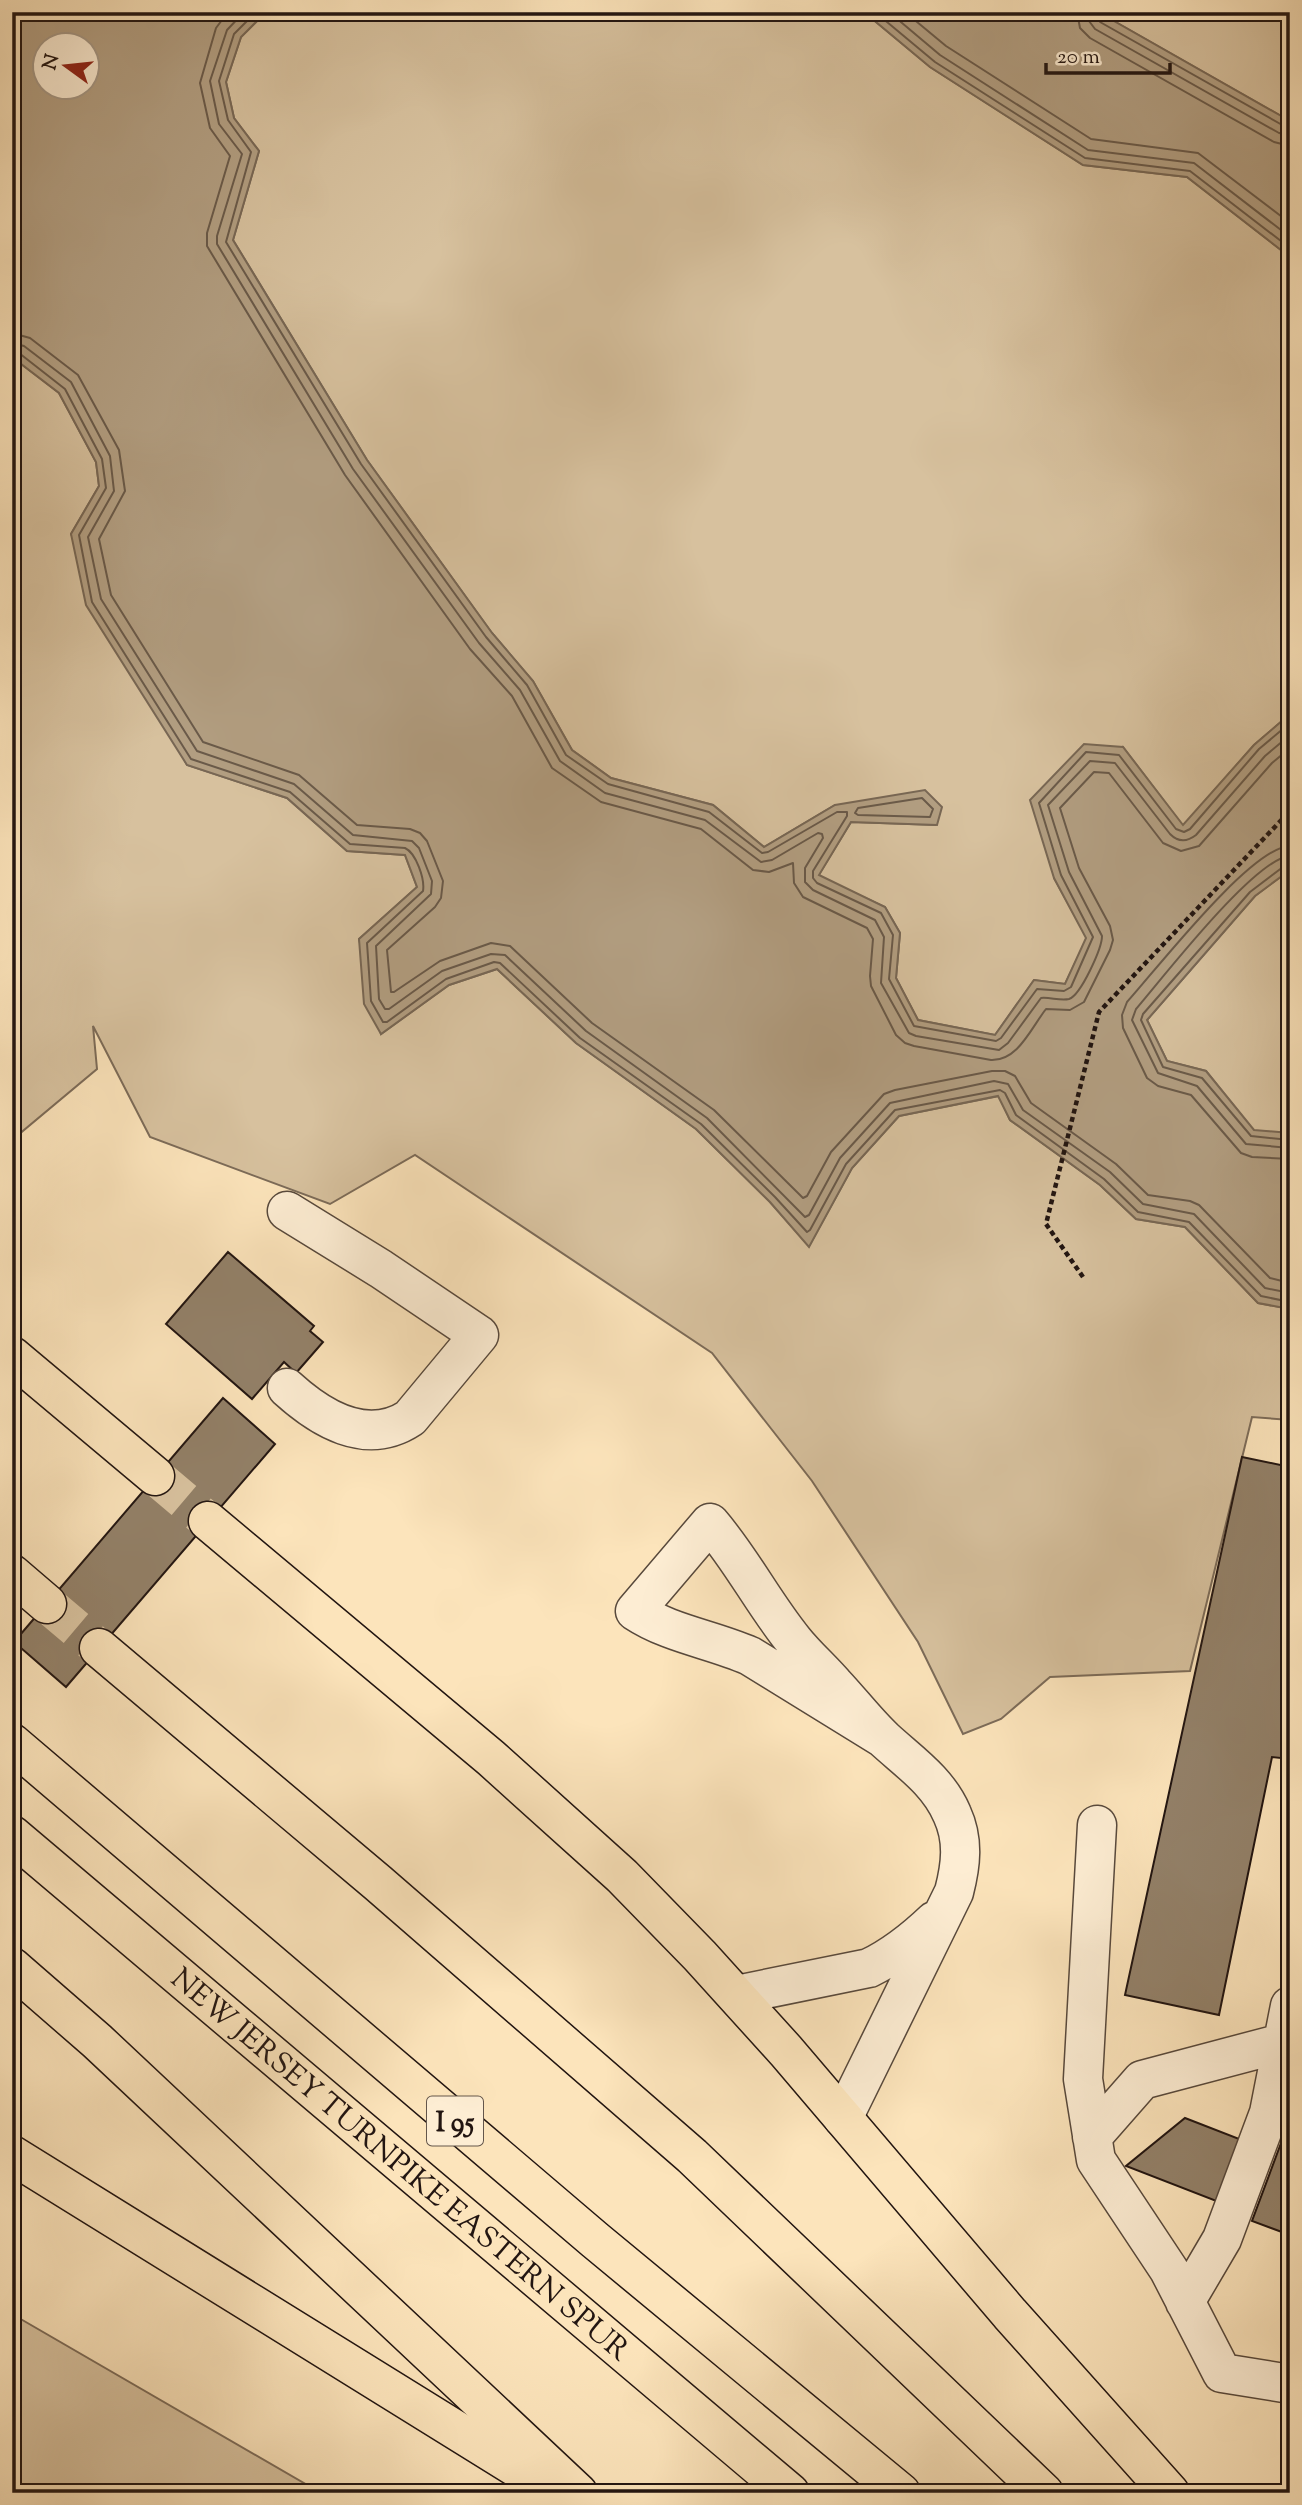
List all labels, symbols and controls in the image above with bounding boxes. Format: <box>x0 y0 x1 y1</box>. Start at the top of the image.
north arrow <box>32 32 102 102</box>
scale bar <box>1046 32 1171 76</box>
text: 20 m <box>1057 43 1100 73</box>
text: N <box>37 51 67 73</box>
street label: NEW JERSEY TURNPIKE EASTERN SPUR <box>160 1959 638 2373</box>
road number: I 95 <box>427 2096 483 2146</box>

